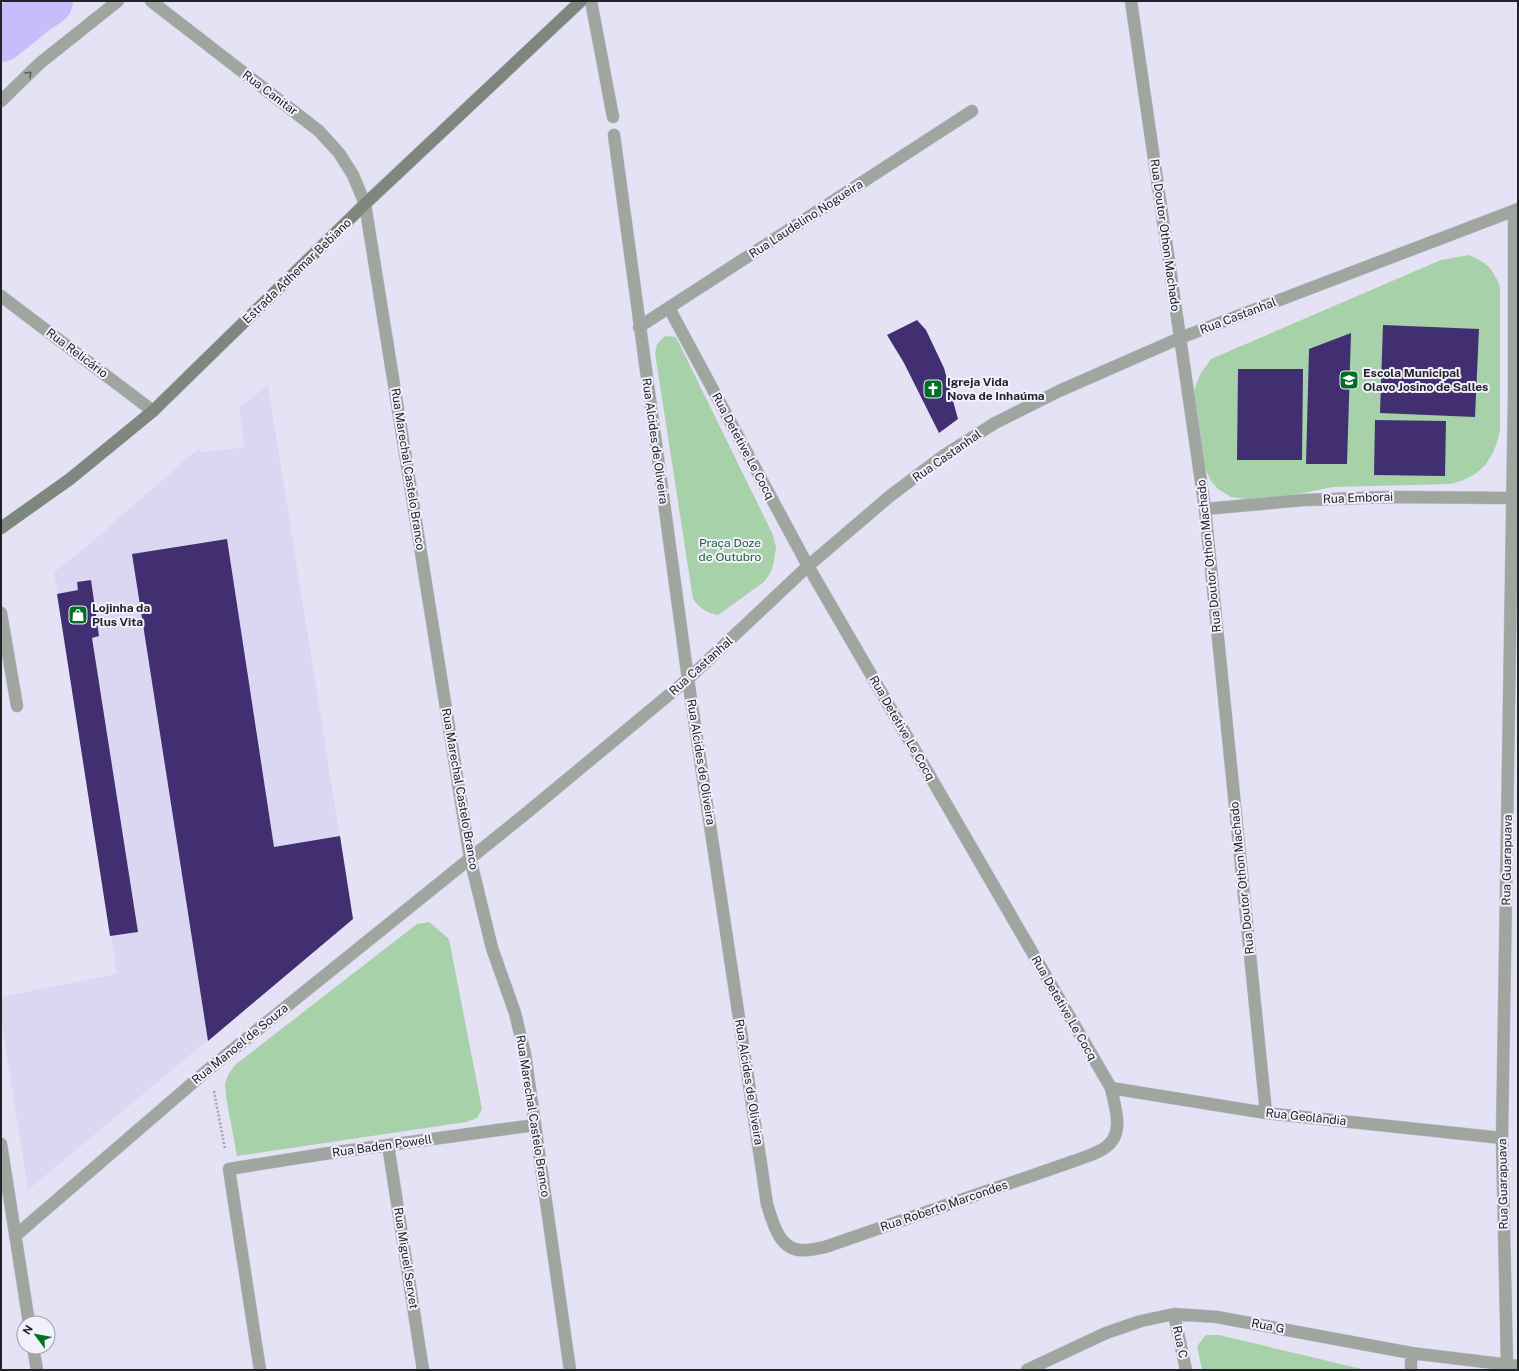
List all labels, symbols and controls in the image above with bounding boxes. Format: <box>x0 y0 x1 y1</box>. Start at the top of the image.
street label: Rua Canitar <box>240 68 300 118</box>
one-way arrow <box>24 71 32 79</box>
street label: Rua Doutor Othon Machado <box>1147 158 1183 312</box>
street label: Rua Laudelino Nogueira <box>746 177 866 261</box>
street label: Estrada Adhemar Bebiano <box>240 215 354 326</box>
street label: Rua Castanhal <box>1198 295 1278 337</box>
street label: Rua Relicário <box>44 325 111 381</box>
place label: Escola Municipal Olavo Josino de Salles <box>1363 366 1488 394</box>
school or university icon: Escola Municipal Olavo Josino de Salles <box>1338 369 1360 391</box>
place label: Igreja Vida Nova de Inhaúma <box>947 375 1045 403</box>
street label: Rua Alcides de Oliveira <box>639 377 671 505</box>
church icon: Igreja Vida Nova de Inhaúma <box>922 378 944 400</box>
street label: Rua Marechal Castelo Branco <box>388 387 428 551</box>
street label: Rua Detetive Le Cocq <box>709 390 777 502</box>
street label: Rua Castanhal <box>910 427 984 485</box>
street label: Rua Doutor Othon Machado <box>1194 479 1224 633</box>
street label: Rua Emborai <box>1323 490 1393 506</box>
park label: Praça Doze de Outubro <box>699 536 762 564</box>
place label: Lojinha da Plus Vita <box>92 601 150 629</box>
shop icon: Lojinha da Plus Vita <box>67 604 89 626</box>
street label: Rua Castanhal <box>666 634 736 698</box>
street label: Rua Detetive Le Cocq <box>866 673 938 783</box>
street label: Rua Alcides de Oliveira <box>684 698 718 826</box>
street label: Rua Marechal Castelo Branco <box>439 707 481 871</box>
street label: Rua Doutor Othon Machado <box>1227 801 1257 955</box>
street label: Rua Guarapuava <box>1499 814 1515 906</box>
street label: Rua Detetive Le Cocq <box>1028 953 1100 1063</box>
street label: Rua Manoel de Souza <box>189 1001 291 1087</box>
street label: Rua Alcides de Oliveira <box>732 1018 766 1146</box>
street label: Rua Marechal Castelo Branco <box>513 1034 553 1198</box>
street label: Rua Geolândia <box>1265 1106 1347 1128</box>
street label: Rua Baden Powell <box>331 1132 433 1160</box>
street label: Rua Guarapuava <box>1495 1138 1511 1230</box>
street label: Rua Roberto Marcondes <box>878 1178 1010 1234</box>
street label: Rua Miguel Servet <box>391 1206 421 1310</box>
north arrow <box>16 1315 56 1355</box>
street label: Rua G <box>1250 1316 1286 1336</box>
text: N <box>20 1323 35 1337</box>
street label: Rua C <box>1170 1324 1190 1360</box>

